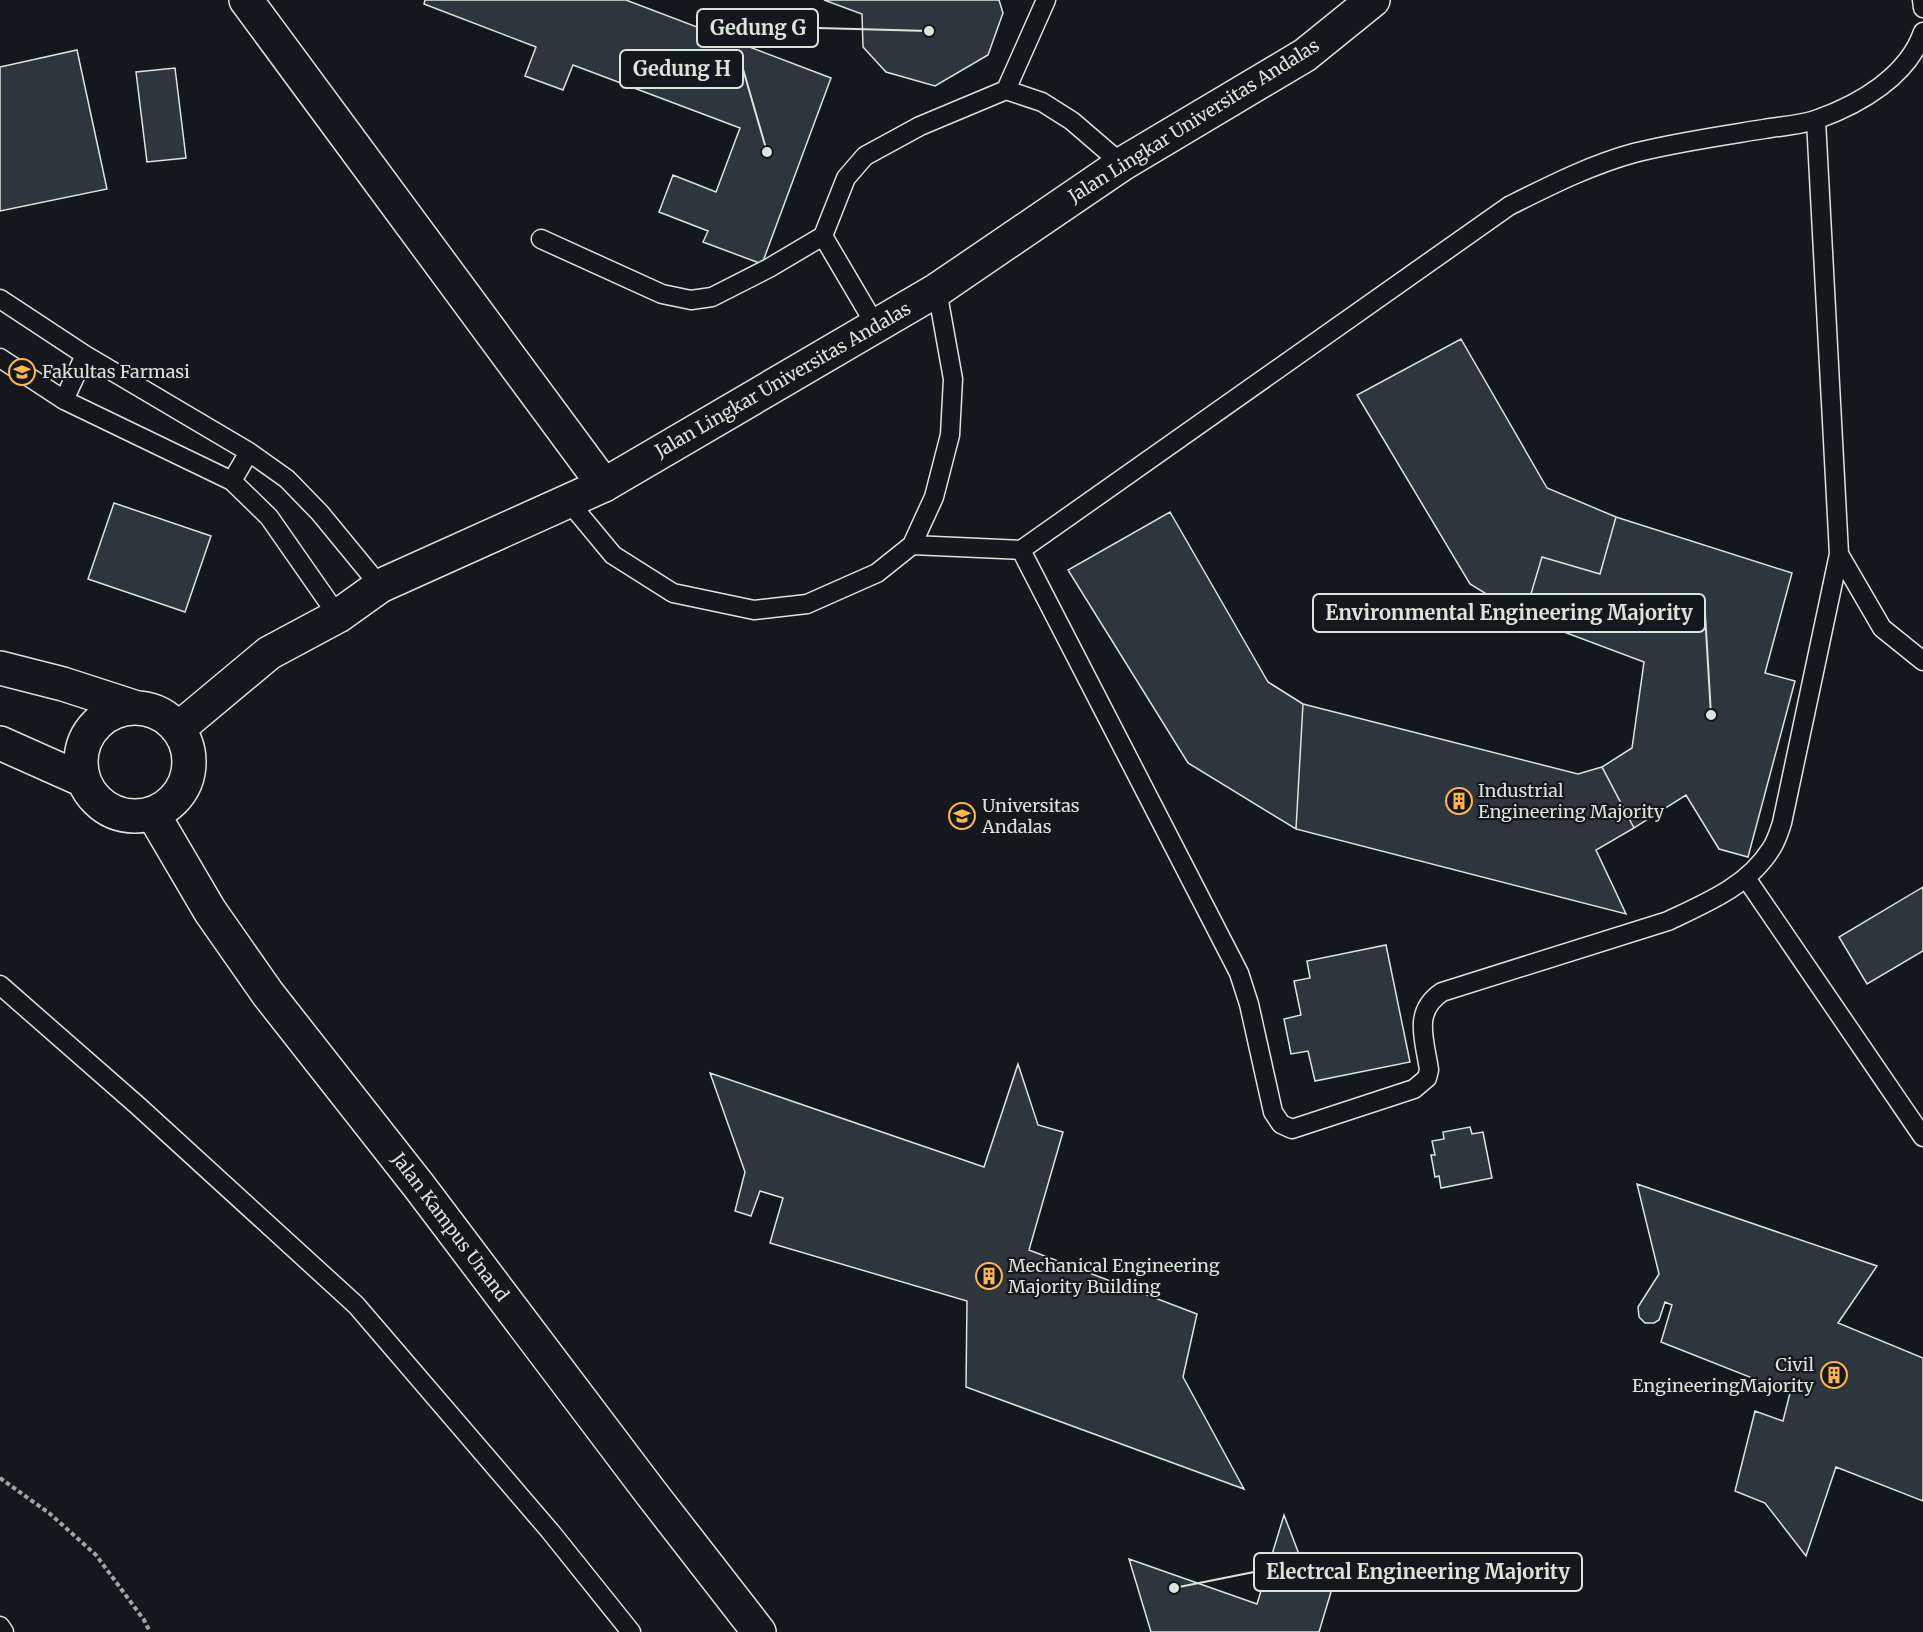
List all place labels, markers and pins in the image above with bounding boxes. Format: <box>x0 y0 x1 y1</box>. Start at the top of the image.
callout: Gedung G <box>697 9 818 47</box>
callout: Gedung H <box>620 50 743 88</box>
school or university icon: Fakultas Farmasi <box>7 357 37 387</box>
place label: Fakultas Farmasi <box>42 360 190 383</box>
callout: Environmental Engineering Majority <box>1313 594 1705 632</box>
place label: Industrial Engineering Majority <box>1478 779 1665 823</box>
building icon: Industrial Engineering Majority <box>1444 786 1474 816</box>
place label: Universitas Andalas <box>981 794 1080 838</box>
school or university icon: Universitas Andalas <box>947 801 977 831</box>
place label: Mechanical Engineering Majority Building <box>1008 1254 1220 1298</box>
building icon: Mechanical Engineering Majority Building <box>974 1261 1004 1291</box>
place label: Civil EngineeringMajority <box>1632 1353 1815 1397</box>
building icon: Civil EngineeringMajority <box>1819 1360 1849 1390</box>
callout: Electrcal Engineering Majority <box>1254 1553 1582 1591</box>

